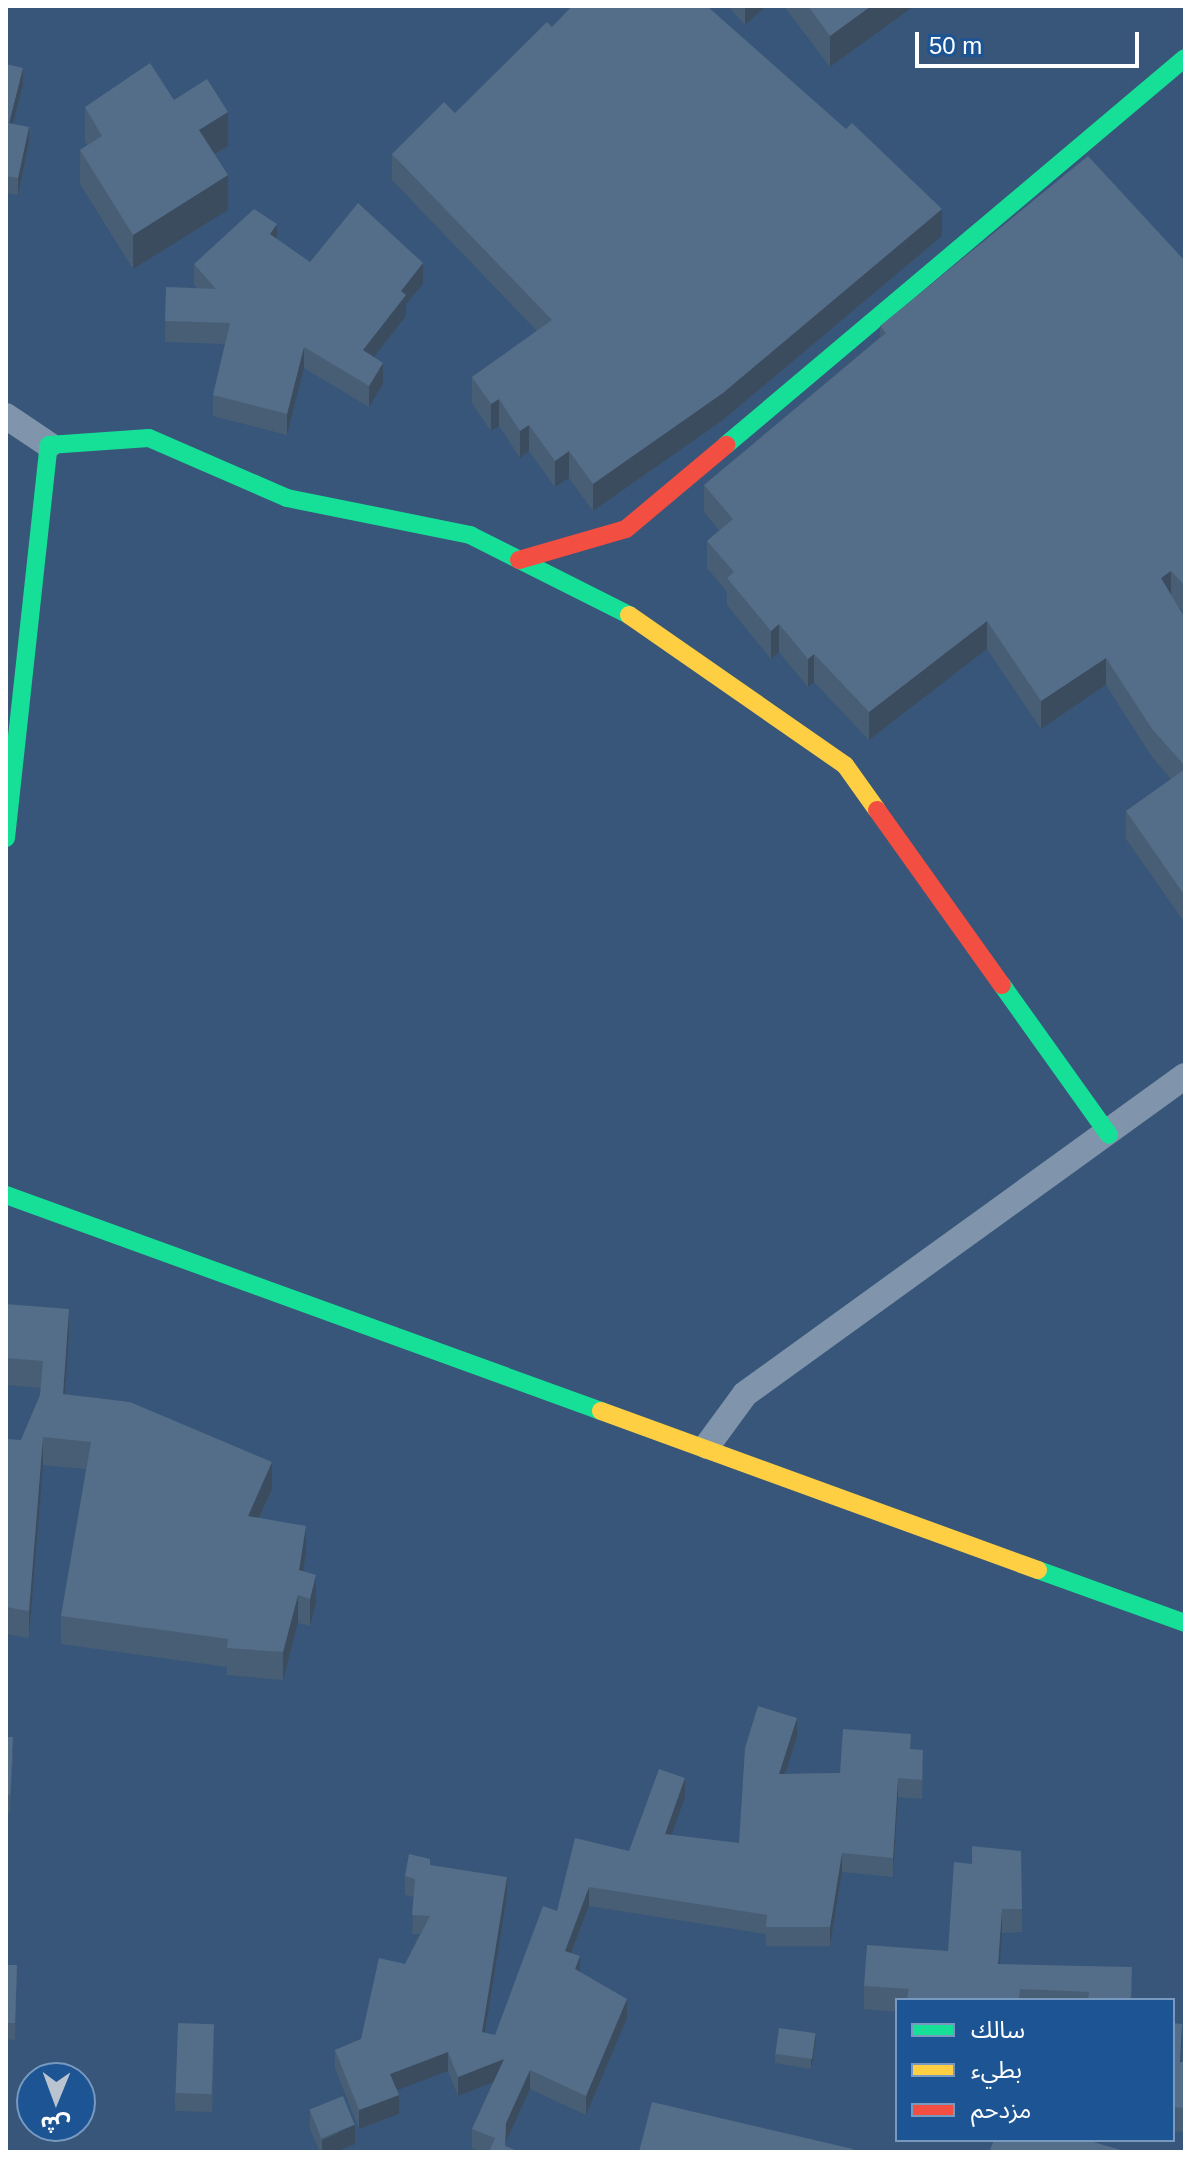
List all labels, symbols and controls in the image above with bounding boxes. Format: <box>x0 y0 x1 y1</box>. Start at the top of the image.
scale bar <box>919 16 1143 66</box>
text: 50 m <box>929 32 982 59</box>
legend <box>895 1998 1175 2142</box>
text: سالك <box>971 2016 1025 2043</box>
text: بطيء <box>971 2056 1022 2083</box>
north arrow <box>16 2062 96 2142</box>
text: مزدحم <box>971 2096 1031 2123</box>
text: ش <box>40 2112 71 2137</box>

